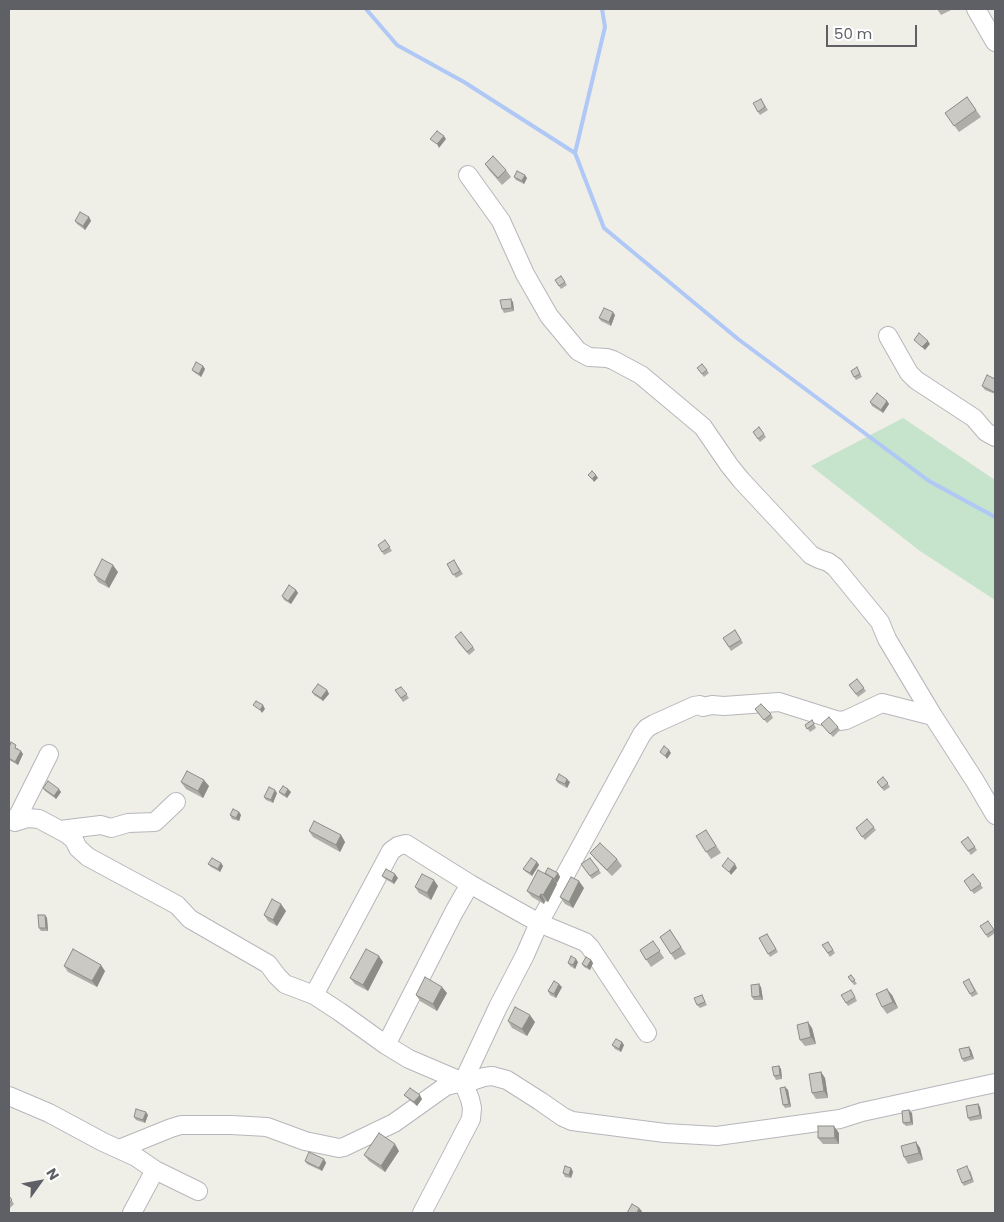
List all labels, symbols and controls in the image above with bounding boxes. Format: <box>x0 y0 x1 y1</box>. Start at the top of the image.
scale bar <box>829 15 920 47</box>
text: 50 m <box>834 23 872 44</box>
north arrow <box>15 1157 65 1207</box>
text: N <box>41 1164 64 1184</box>

